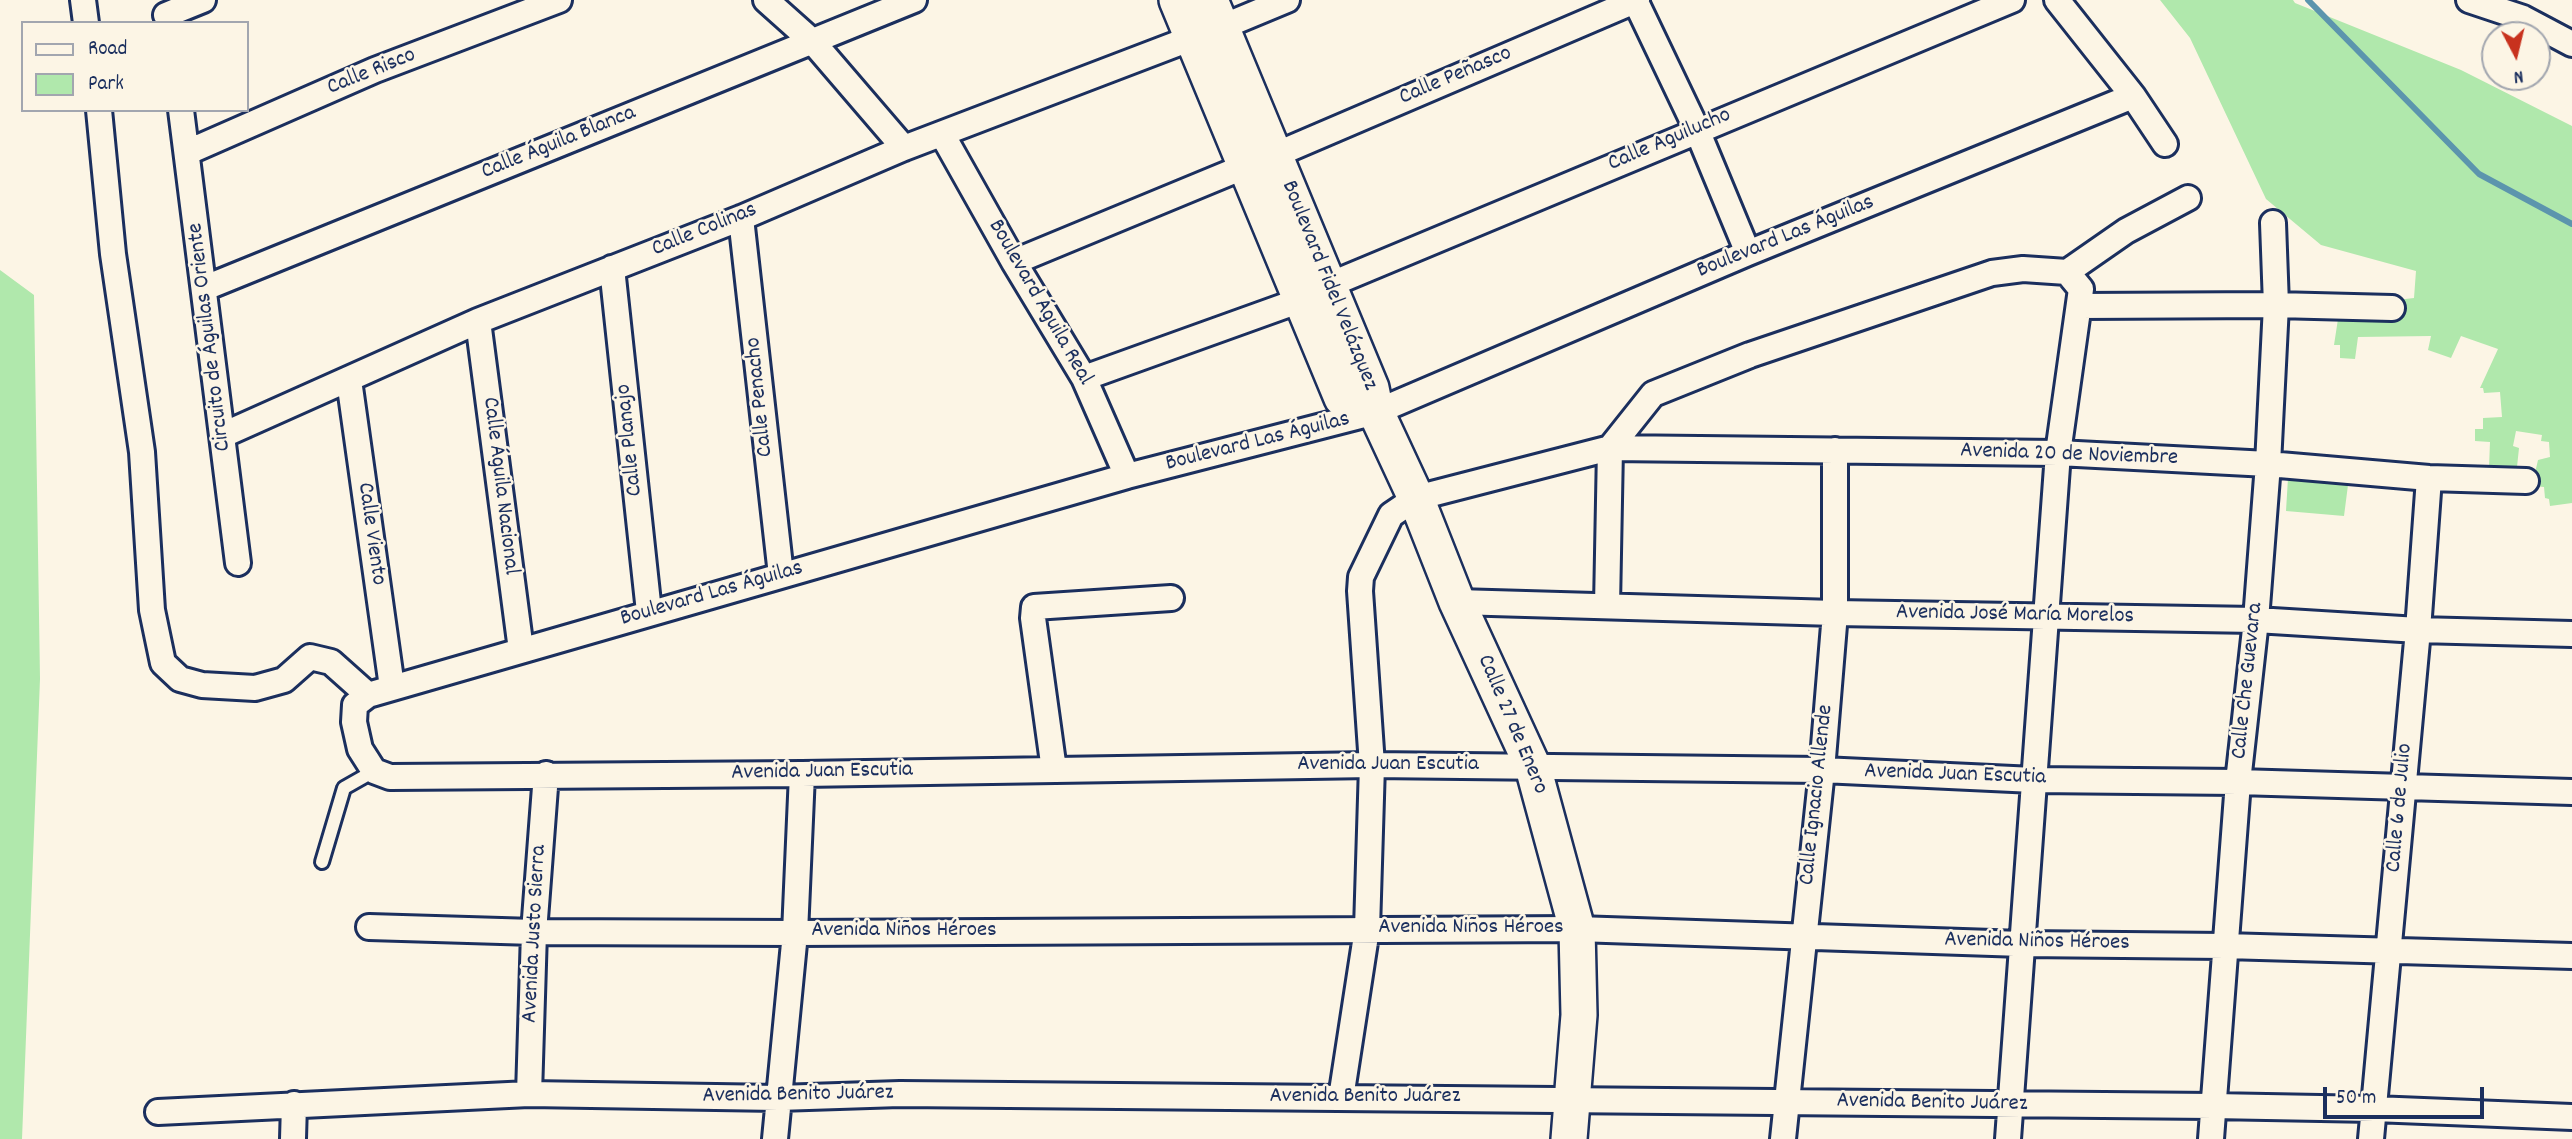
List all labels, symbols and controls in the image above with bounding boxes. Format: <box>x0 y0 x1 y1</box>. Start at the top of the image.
legend <box>21 21 248 112</box>
north arrow <box>2481 21 2551 91</box>
text: Road <box>88 35 127 65</box>
street label: Calle Peñasco <box>1396 41 1516 113</box>
street label: Calle Risco <box>324 43 420 103</box>
text: N <box>2512 61 2525 89</box>
text: Park <box>88 70 124 100</box>
street label: Calle Águila Blanca <box>478 101 640 187</box>
street label: Calle Aguilucho <box>1604 103 1736 179</box>
street label: Boulevard Fidel Velázquez <box>1273 177 1383 395</box>
street label: Boulevard Las Águilas <box>1693 190 1879 286</box>
street label: Calle Colinas <box>648 197 762 265</box>
street label: Boulevard Águila Real <box>980 215 1098 391</box>
street label: Circuito de Águilas Oriente <box>183 221 239 453</box>
street label: Calle Penacho <box>741 336 781 458</box>
street label: Calle Planajo <box>611 382 651 498</box>
street label: Calle Águila Nacional <box>474 396 524 576</box>
street label: Boulevard Las Águilas <box>1163 407 1353 479</box>
street label: Avenida 20 de Noviembre <box>1960 438 2178 474</box>
street label: Calle Viento <box>349 481 391 587</box>
street label: Boulevard Las Águilas <box>617 556 807 634</box>
street label: Avenida José María Morelos <box>1896 600 2134 632</box>
street label: Calle Che Guevara <box>2227 601 2271 761</box>
street label: Calle 27 de Enero <box>1469 651 1553 799</box>
street label: Calle Ignacio Allende <box>1795 703 1841 887</box>
street label: Calle 6 de Julio <box>2382 742 2420 874</box>
street label: Avenida Juan Escutia <box>1297 752 1479 780</box>
street label: Avenida Juan Escutia <box>731 758 913 788</box>
street label: Avenida Juan Escutia <box>1864 759 2046 793</box>
street label: Avenida Justo Sierra <box>518 844 554 1024</box>
street label: Avenida Niños Héroes <box>1378 915 1564 943</box>
street label: Avenida Niños Héroes <box>811 918 997 946</box>
street label: Avenida Niños Héroes <box>1944 928 2130 958</box>
scale bar <box>2327 1072 2488 1116</box>
street label: Avenida Benito Juárez <box>702 1081 894 1111</box>
street label: Avenida Benito Juárez <box>1270 1084 1460 1112</box>
text: 50 m <box>2336 1084 2376 1114</box>
street label: Avenida Benito Juárez <box>1836 1089 2028 1119</box>

